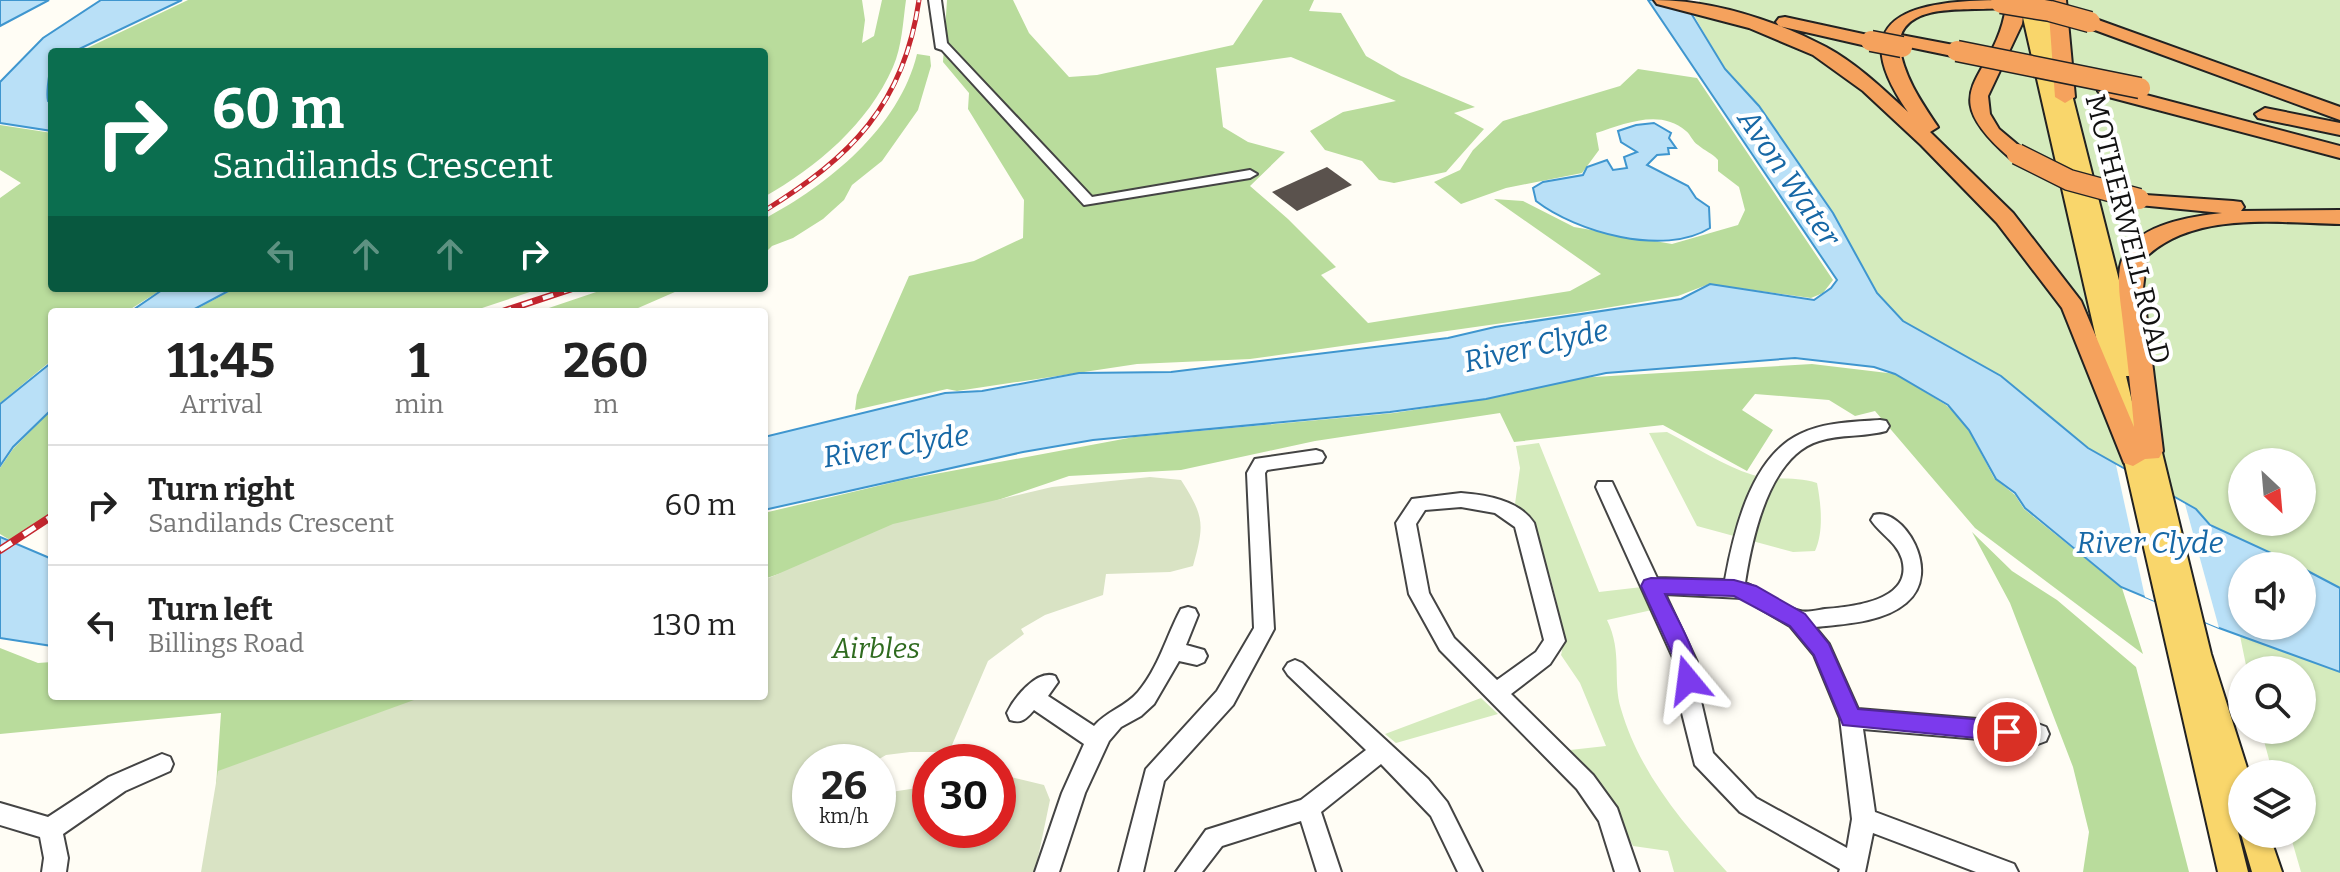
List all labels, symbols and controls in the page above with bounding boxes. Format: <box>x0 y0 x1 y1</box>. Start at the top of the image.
text: 60 m <box>212 76 344 143</box>
icon: right <box>80 80 184 184</box>
street label: MOTHERWELL ROAD <box>2079 91 2177 367</box>
water label: Avon Water <box>1729 101 1849 255</box>
text: Sandilands Crescent <box>212 144 553 188</box>
icon: left <box>260 232 304 276</box>
icon: ahead <box>344 232 388 276</box>
icon: ahead <box>428 232 472 276</box>
icon: right <box>512 232 556 276</box>
water label: River Clyde <box>1460 312 1612 380</box>
text: 11:45 <box>167 332 275 390</box>
text: 1 <box>409 332 430 390</box>
text: 260 <box>563 332 649 390</box>
text: Arrival <box>180 389 263 420</box>
text: min <box>395 389 444 420</box>
text: m <box>593 389 618 420</box>
water label: River Clyde <box>820 417 972 475</box>
north arrow <box>2228 448 2316 536</box>
map controls <box>2228 448 2316 848</box>
text: Turn right <box>148 472 295 508</box>
icon: right <box>80 483 124 527</box>
text: 60 m <box>665 487 736 523</box>
text: Sandilands Crescent <box>148 508 394 539</box>
water label: River Clyde <box>2076 525 2224 561</box>
button: sound <box>2228 552 2316 640</box>
text: Turn left <box>148 592 273 628</box>
icon: left <box>80 603 124 647</box>
text: 130 m <box>653 607 736 643</box>
text: Billings Road <box>148 628 304 659</box>
park label: Airbles <box>830 632 920 665</box>
position arrow <box>1646 638 1730 722</box>
button: search <box>2228 656 2316 744</box>
pin <box>1973 698 2041 766</box>
icon: arrive <box>1985 710 2029 754</box>
speed limit sign: 30 <box>912 744 1016 848</box>
button: layers <box>2228 760 2316 848</box>
text: 26 <box>821 762 867 810</box>
text: km/h <box>819 804 869 828</box>

